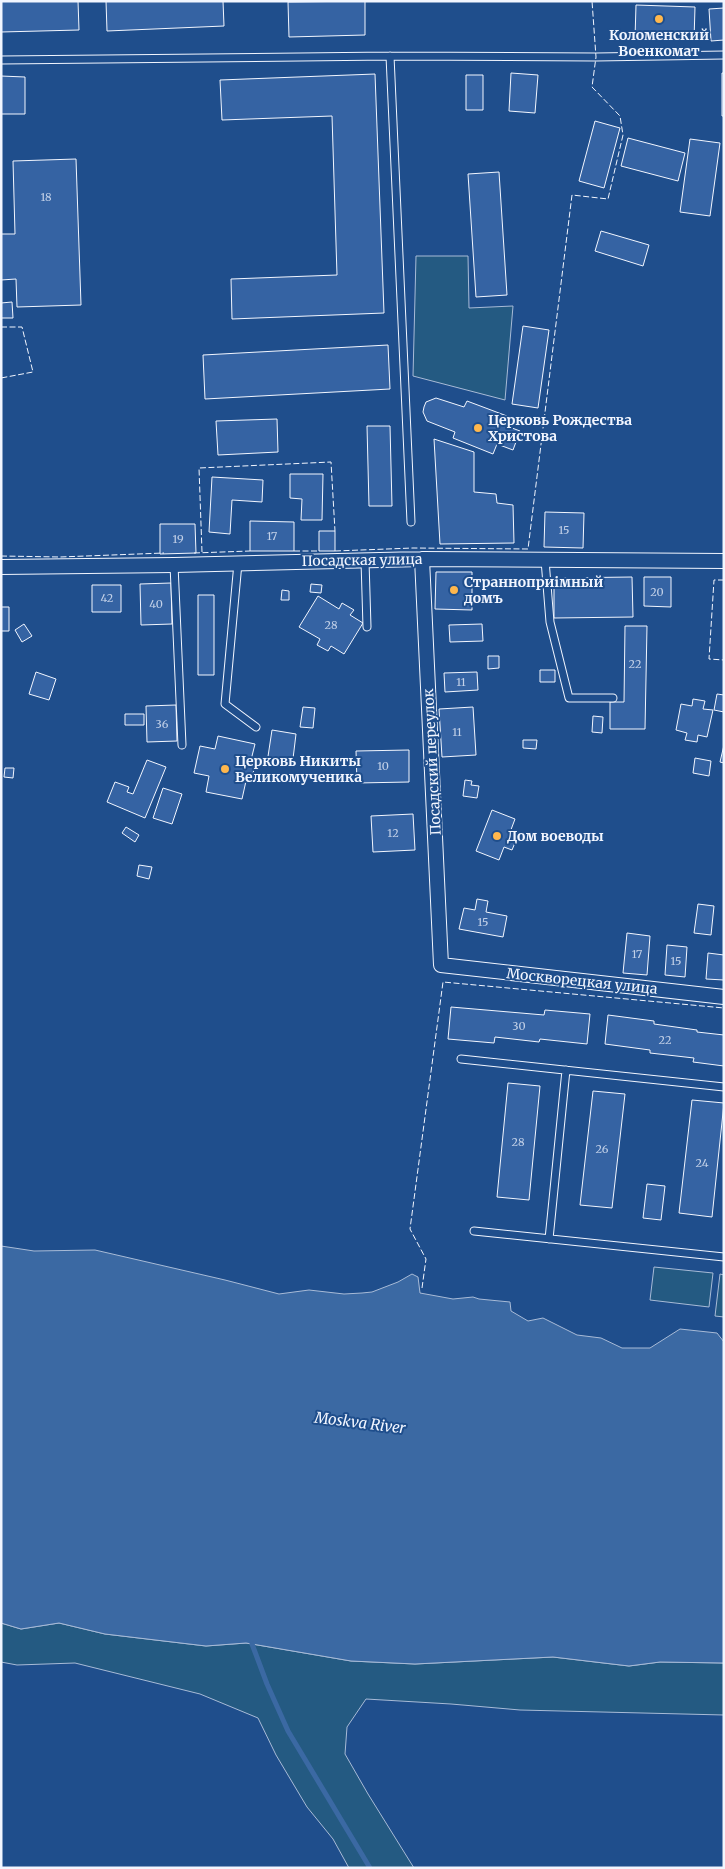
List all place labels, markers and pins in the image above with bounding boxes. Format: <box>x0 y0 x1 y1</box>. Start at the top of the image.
marker: Коломенский Военкомат <box>653 13 665 25</box>
place label: Коломенский Военкомат <box>609 26 709 60</box>
place label: Церковь Рождества Христова <box>488 411 632 445</box>
marker: Церковь Рождества Христова <box>472 422 484 434</box>
place label: Странноприiмный домъ <box>463 573 603 607</box>
marker: Странноприiмный домъ <box>448 584 460 596</box>
place label: Церковь Никиты Великомученика <box>235 752 362 786</box>
marker: Церковь Никиты Великомученика <box>219 763 231 775</box>
place label: Дом воеводы <box>507 827 604 845</box>
marker: Дом воеводы <box>491 830 503 842</box>

